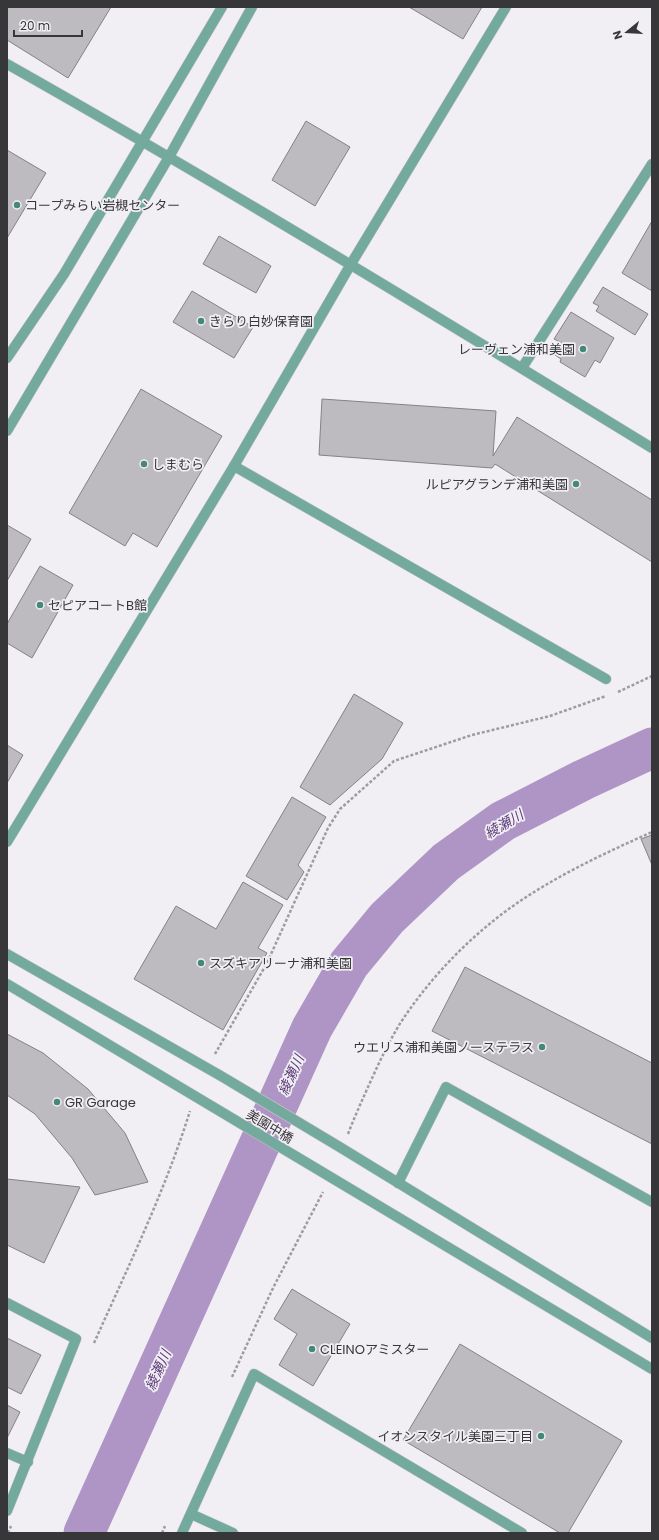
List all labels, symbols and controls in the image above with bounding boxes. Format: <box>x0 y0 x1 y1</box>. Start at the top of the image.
scale bar <box>14 12 82 38</box>
north arrow <box>607 12 647 52</box>
text: 20 m <box>20 17 50 34</box>
text: N <box>609 29 626 42</box>
place label: コープみらい岩槻センター <box>25 196 180 215</box>
marker: コープみらい岩槻センター <box>12 200 22 210</box>
place label: きらり白妙保育園 <box>209 312 313 331</box>
marker: きらり白妙保育園 <box>196 316 206 326</box>
place label: レーヴェン浦和美園 <box>458 340 575 359</box>
marker: レーヴェン浦和美園 <box>578 344 588 354</box>
place label: しまむら <box>152 455 204 474</box>
marker: しまむら <box>139 459 149 469</box>
place label: ルピアグランデ浦和美園 <box>426 475 568 494</box>
marker: ルピアグランデ浦和美園 <box>571 479 581 489</box>
place label: セピアコートB館 <box>48 596 147 615</box>
marker: セピアコートB館 <box>35 600 45 610</box>
water label: 綾瀬川 <box>481 804 529 843</box>
place label: スズキアリーナ浦和美園 <box>209 954 352 973</box>
marker: スズキアリーナ浦和美園 <box>196 958 206 968</box>
place label: ウエリス浦和美園ノーステラス <box>353 1038 534 1057</box>
marker: ウエリス浦和美園ノーステラス <box>537 1042 547 1052</box>
water label: 綾瀬川 <box>273 1050 309 1098</box>
place label: GR Garage <box>65 1093 136 1112</box>
marker: GR Garage <box>52 1097 62 1107</box>
street label: 美園中橋 <box>243 1105 297 1148</box>
place label: CLEINOアミスター <box>320 1340 430 1359</box>
marker: CLEINOアミスター <box>307 1344 317 1354</box>
water label: 綾瀬川 <box>140 1345 176 1393</box>
place label: イオンスタイル美園三丁目 <box>377 1427 533 1446</box>
marker: イオンスタイル美園三丁目 <box>536 1431 546 1441</box>

